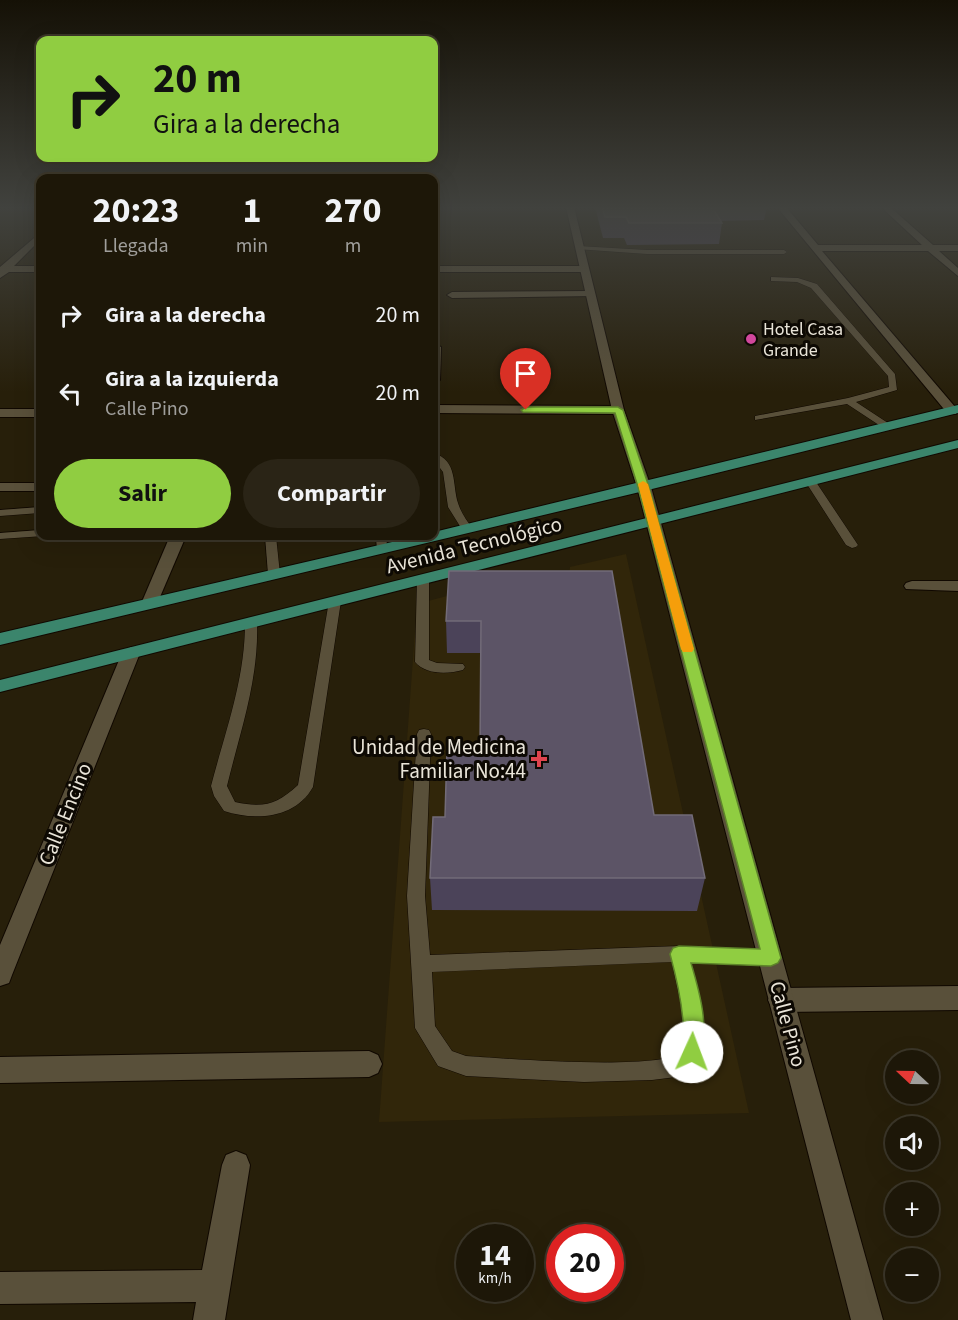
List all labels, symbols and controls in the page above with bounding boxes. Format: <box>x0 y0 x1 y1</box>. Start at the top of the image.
text: 20 m <box>153 49 242 109</box>
icon: right <box>54 60 132 138</box>
text: Gira a la derecha <box>153 105 340 144</box>
text: 20:23 <box>92 185 179 236</box>
text: 1 <box>242 185 261 236</box>
text: 270 <box>325 185 382 236</box>
text: Llegada <box>103 232 169 260</box>
text: min <box>236 232 268 260</box>
text: m <box>345 232 361 260</box>
icon: right <box>54 299 87 332</box>
text: Gira a la derecha <box>105 299 266 331</box>
text: 20 m <box>375 299 420 331</box>
place label: Hotel Casa Grande <box>763 317 843 363</box>
marker: Hotel Casa Grande <box>744 332 758 346</box>
pin <box>500 348 551 410</box>
icon: arrive <box>509 357 542 390</box>
text: Gira a la izquierda <box>105 363 279 395</box>
icon: left <box>54 377 87 410</box>
text: 20 m <box>375 377 420 409</box>
text: Calle Pino <box>105 395 189 423</box>
button: Salir <box>54 459 231 528</box>
button: Compartir <box>243 459 420 528</box>
street label: Avenida Tecnológico <box>383 509 565 581</box>
place label: Unidad de Medicina Familiar No:44 <box>352 732 526 786</box>
marker: Unidad de Medicina Familiar No:44 <box>530 750 548 768</box>
street label: Calle Encino <box>31 758 99 870</box>
street label: Calle Pino <box>762 978 814 1070</box>
position arrow <box>660 1020 724 1084</box>
north arrow <box>885 1050 939 1104</box>
map controls <box>885 1050 939 1302</box>
button: sound <box>885 1116 939 1170</box>
button: + <box>885 1182 939 1236</box>
speed limit sign: 20 <box>546 1224 624 1302</box>
text: 14 <box>479 1234 511 1277</box>
button: − <box>885 1248 939 1302</box>
text: km/h <box>478 1268 512 1289</box>

